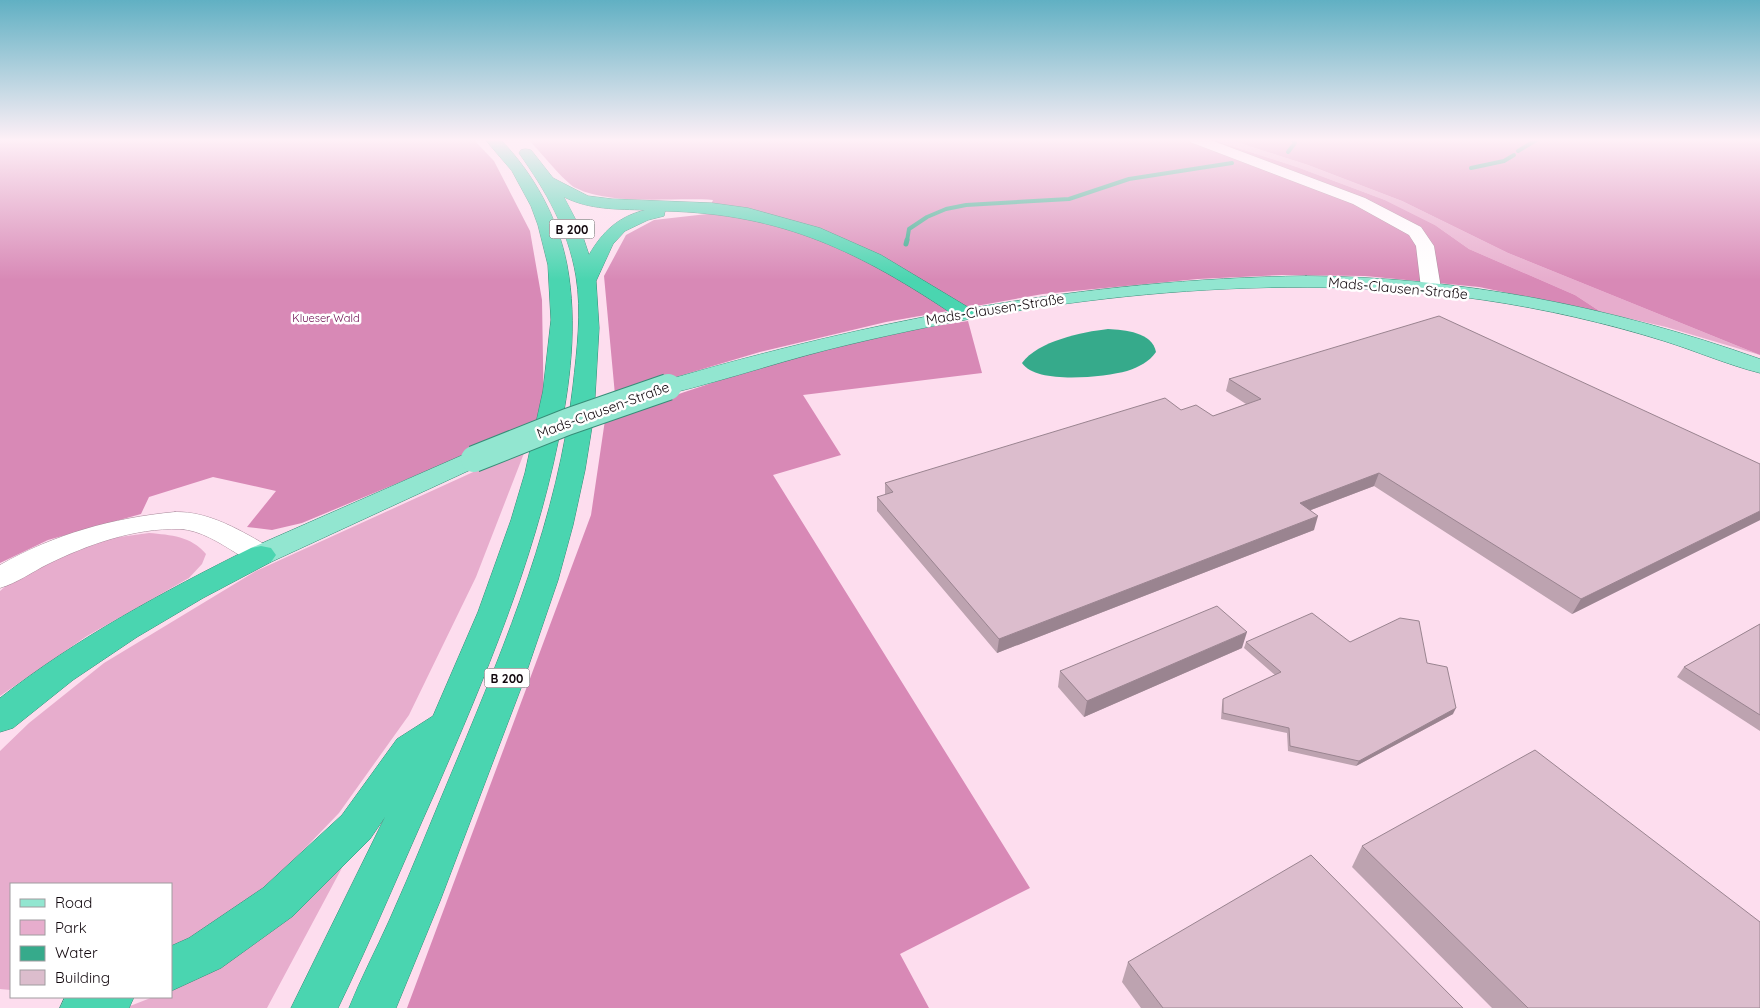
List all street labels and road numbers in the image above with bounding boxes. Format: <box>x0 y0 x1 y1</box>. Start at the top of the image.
road number: B 200 <box>550 220 594 238</box>
street label: Mads-Clausen-Straße <box>1327 273 1469 303</box>
street label: Mads-Clausen-Straße <box>924 289 1066 329</box>
street label: Mads-Clausen-Straße <box>534 378 672 442</box>
road number: B 200 <box>484 668 530 688</box>

